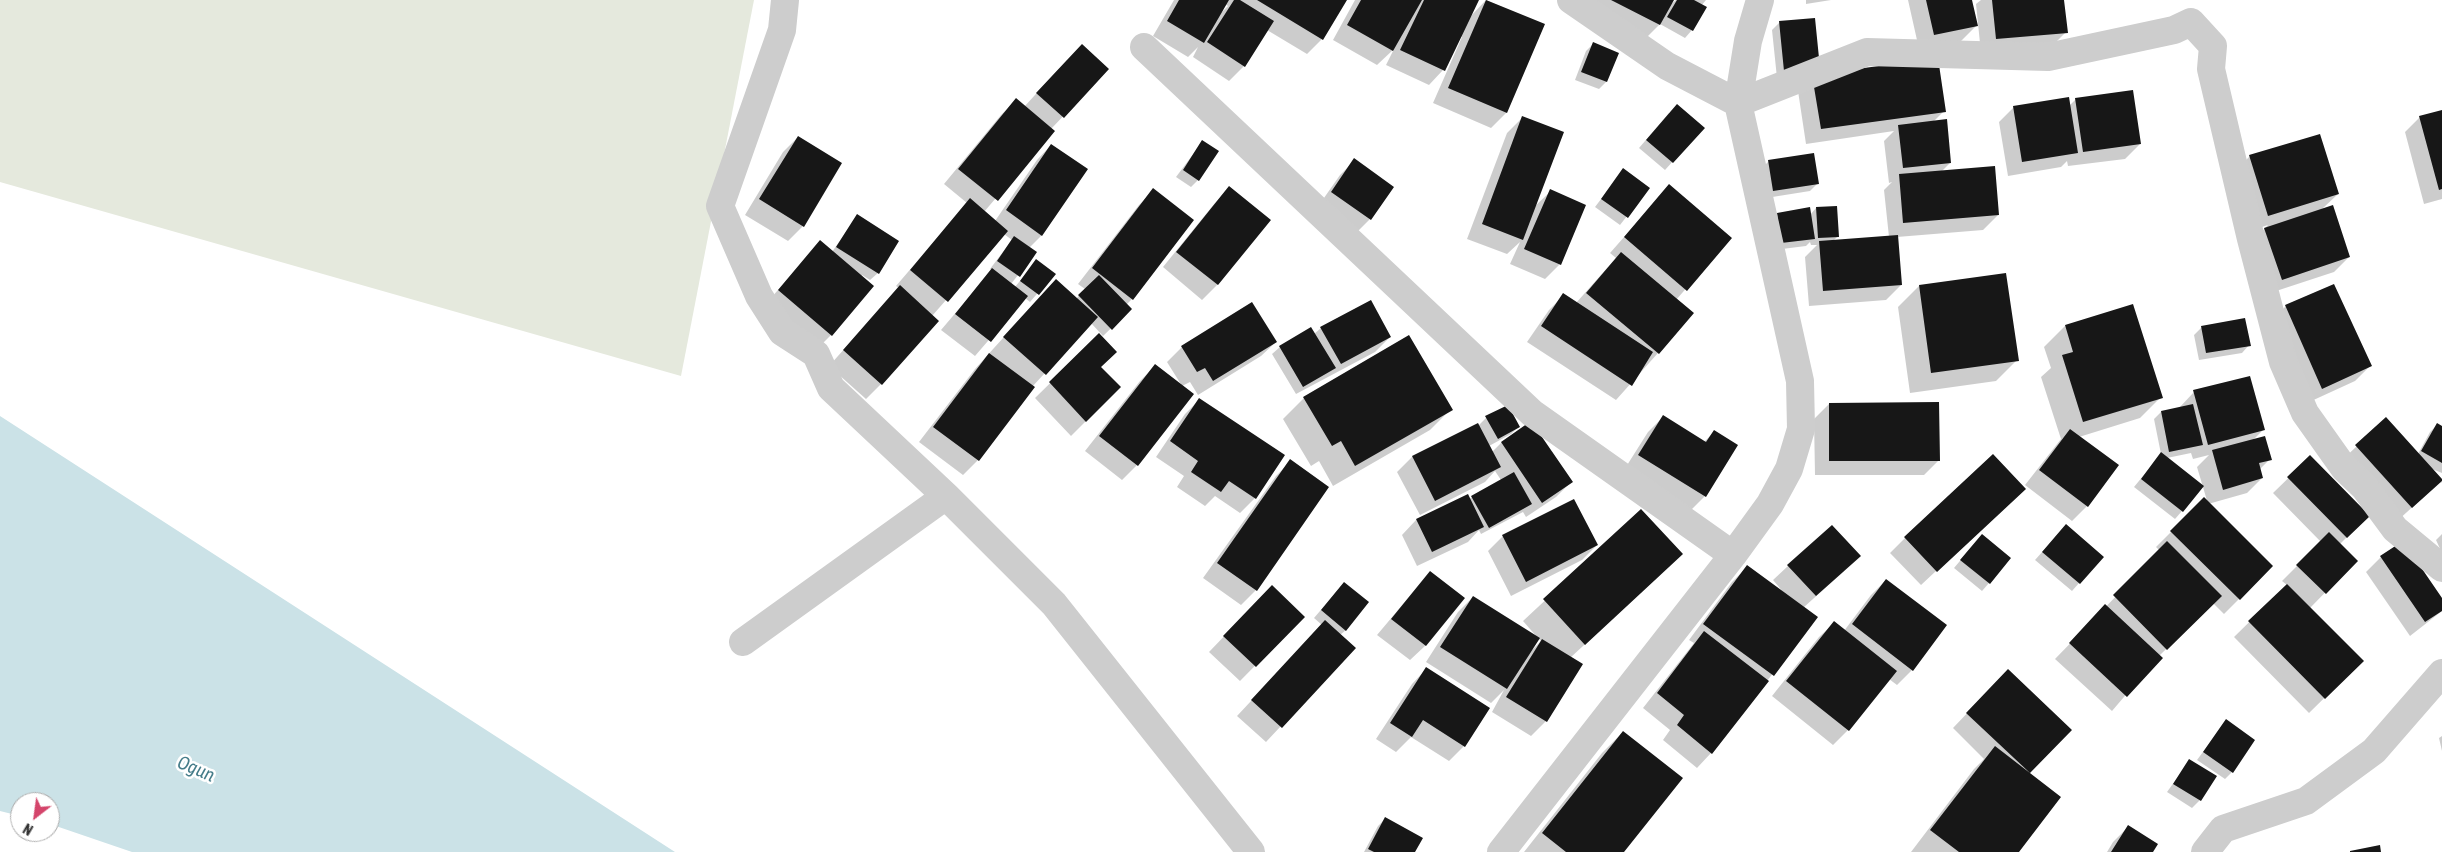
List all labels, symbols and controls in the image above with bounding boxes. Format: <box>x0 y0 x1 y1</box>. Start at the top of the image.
water label: Ogun <box>174 751 218 787</box>
north arrow <box>10 792 60 842</box>
text: N <box>20 820 36 838</box>

